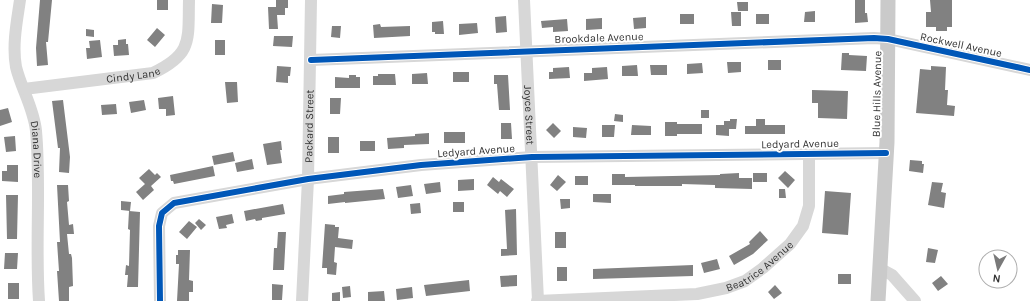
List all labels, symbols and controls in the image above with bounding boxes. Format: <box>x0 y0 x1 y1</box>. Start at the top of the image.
street label: Brookdale Avenue <box>554 30 644 46</box>
street label: Rockwell Avenue <box>919 30 1003 60</box>
street label: Blue Hills Avenue <box>870 50 884 137</box>
street label: Cindy Lane <box>105 64 163 85</box>
street label: Joyce Street <box>521 85 537 145</box>
street label: Packard Street <box>302 89 316 163</box>
street label: Diana Drive <box>28 119 45 179</box>
street label: Ledyard Avenue <box>761 137 839 151</box>
street label: Ledyard Avenue <box>437 142 516 160</box>
street label: Beatrice Avenue <box>724 238 796 294</box>
north arrow <box>978 249 1018 289</box>
text: N <box>992 271 1001 285</box>

